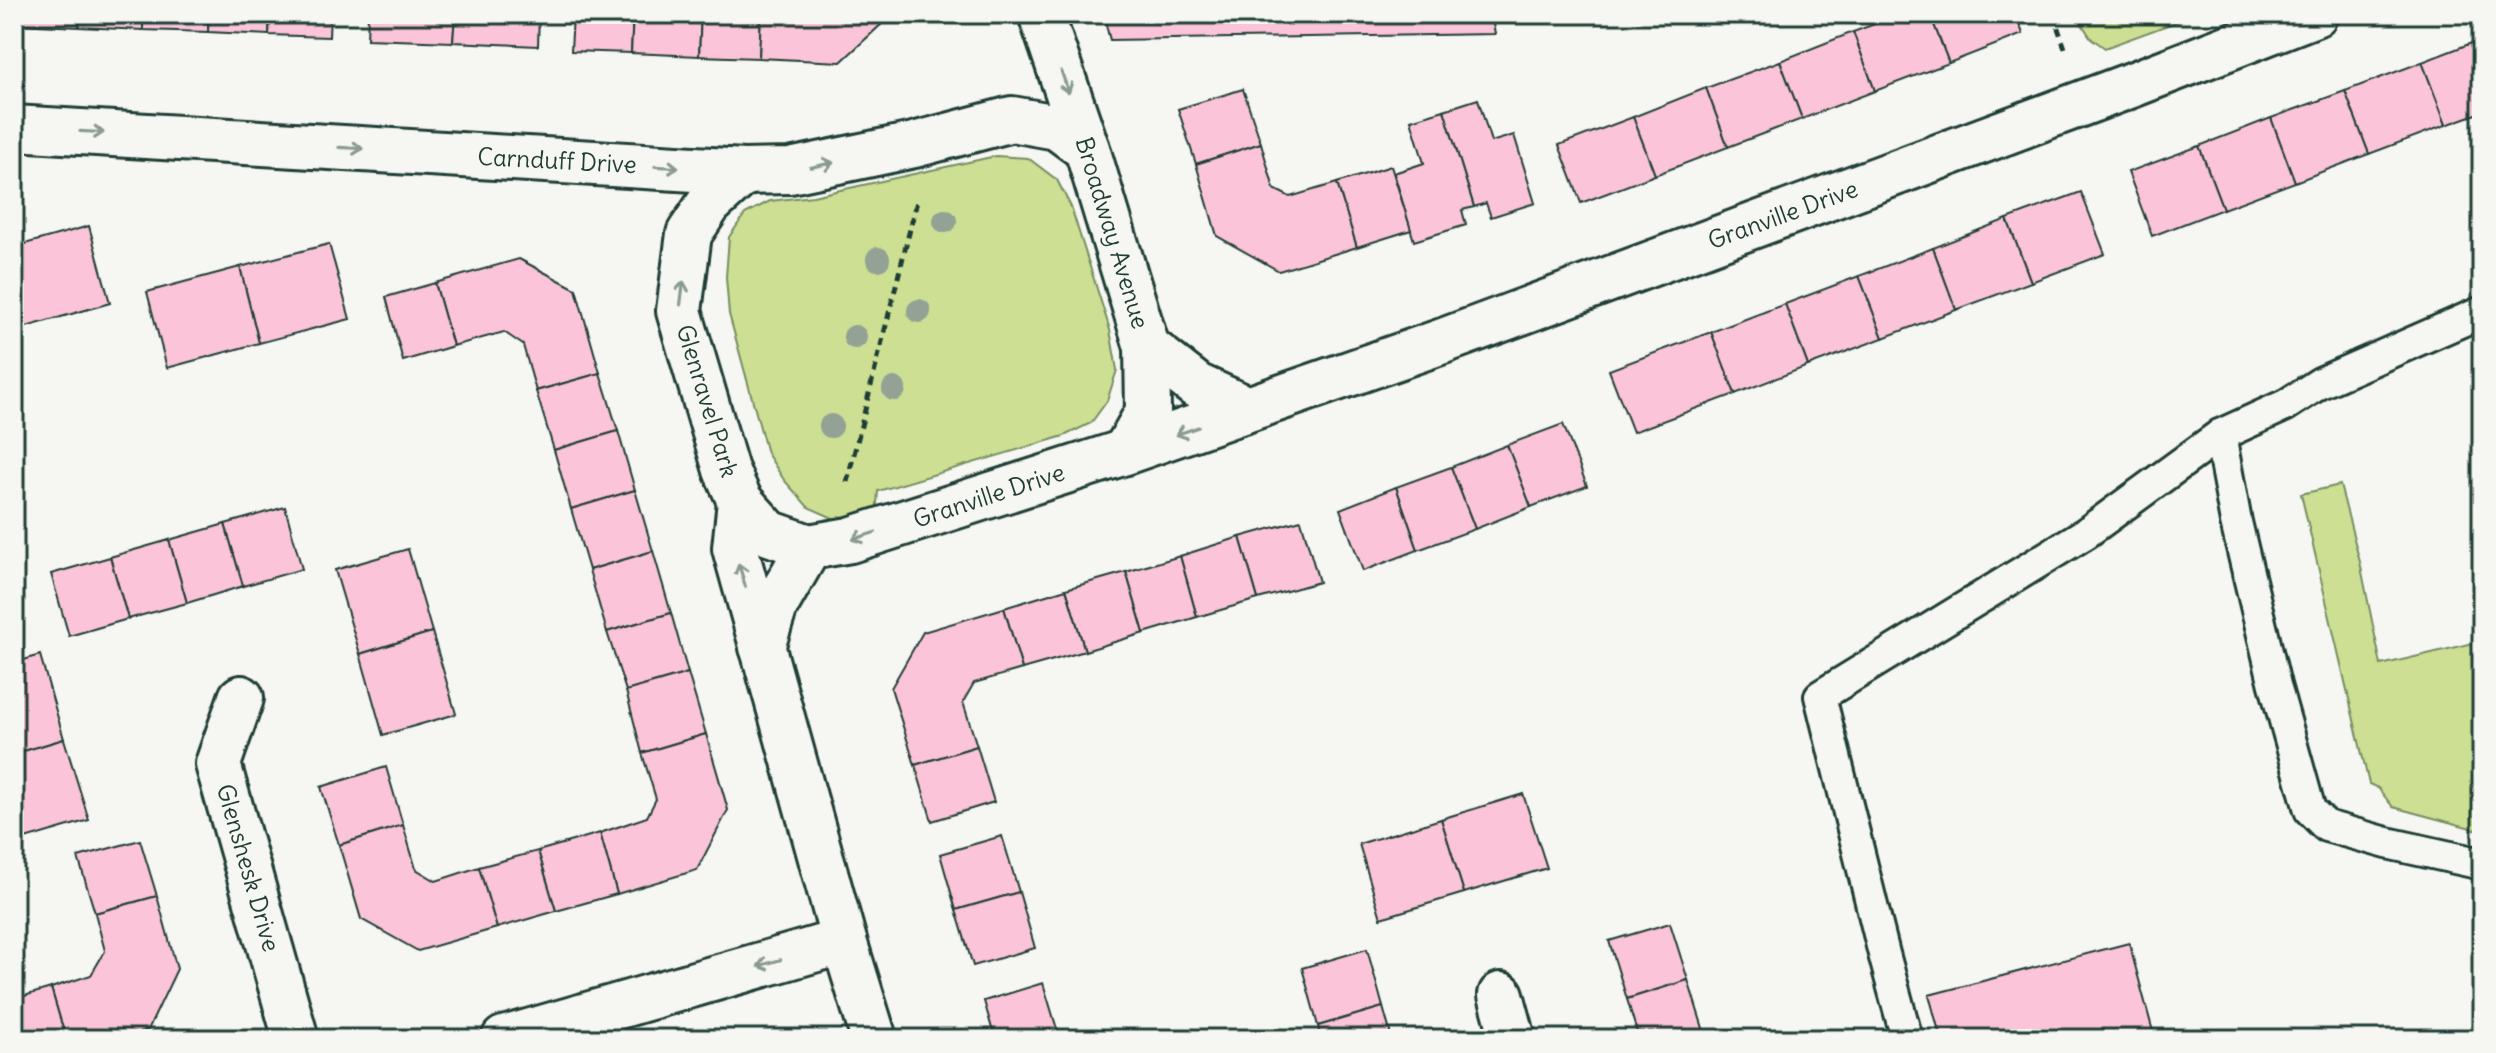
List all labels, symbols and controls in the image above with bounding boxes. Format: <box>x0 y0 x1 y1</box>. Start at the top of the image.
one-way arrow <box>1058 69 1073 94</box>
one-way arrow <box>78 125 105 140</box>
street label: Broadway Avenue <box>1070 133 1156 332</box>
one-way arrow <box>337 141 364 156</box>
street label: Carnduff Drive <box>477 141 637 179</box>
one-way arrow <box>808 157 834 172</box>
one-way arrow <box>653 160 680 175</box>
street label: Granville Drive <box>1704 173 1862 255</box>
one-way arrow <box>674 280 689 307</box>
street label: Glenravel Park <box>671 321 745 481</box>
one-way arrow <box>1175 424 1200 439</box>
street label: Granville Drive <box>909 456 1068 534</box>
one-way arrow <box>852 529 877 544</box>
one-way arrow <box>734 563 749 589</box>
street label: Glenshesk Drive <box>211 781 287 955</box>
one-way arrow <box>757 957 782 971</box>

